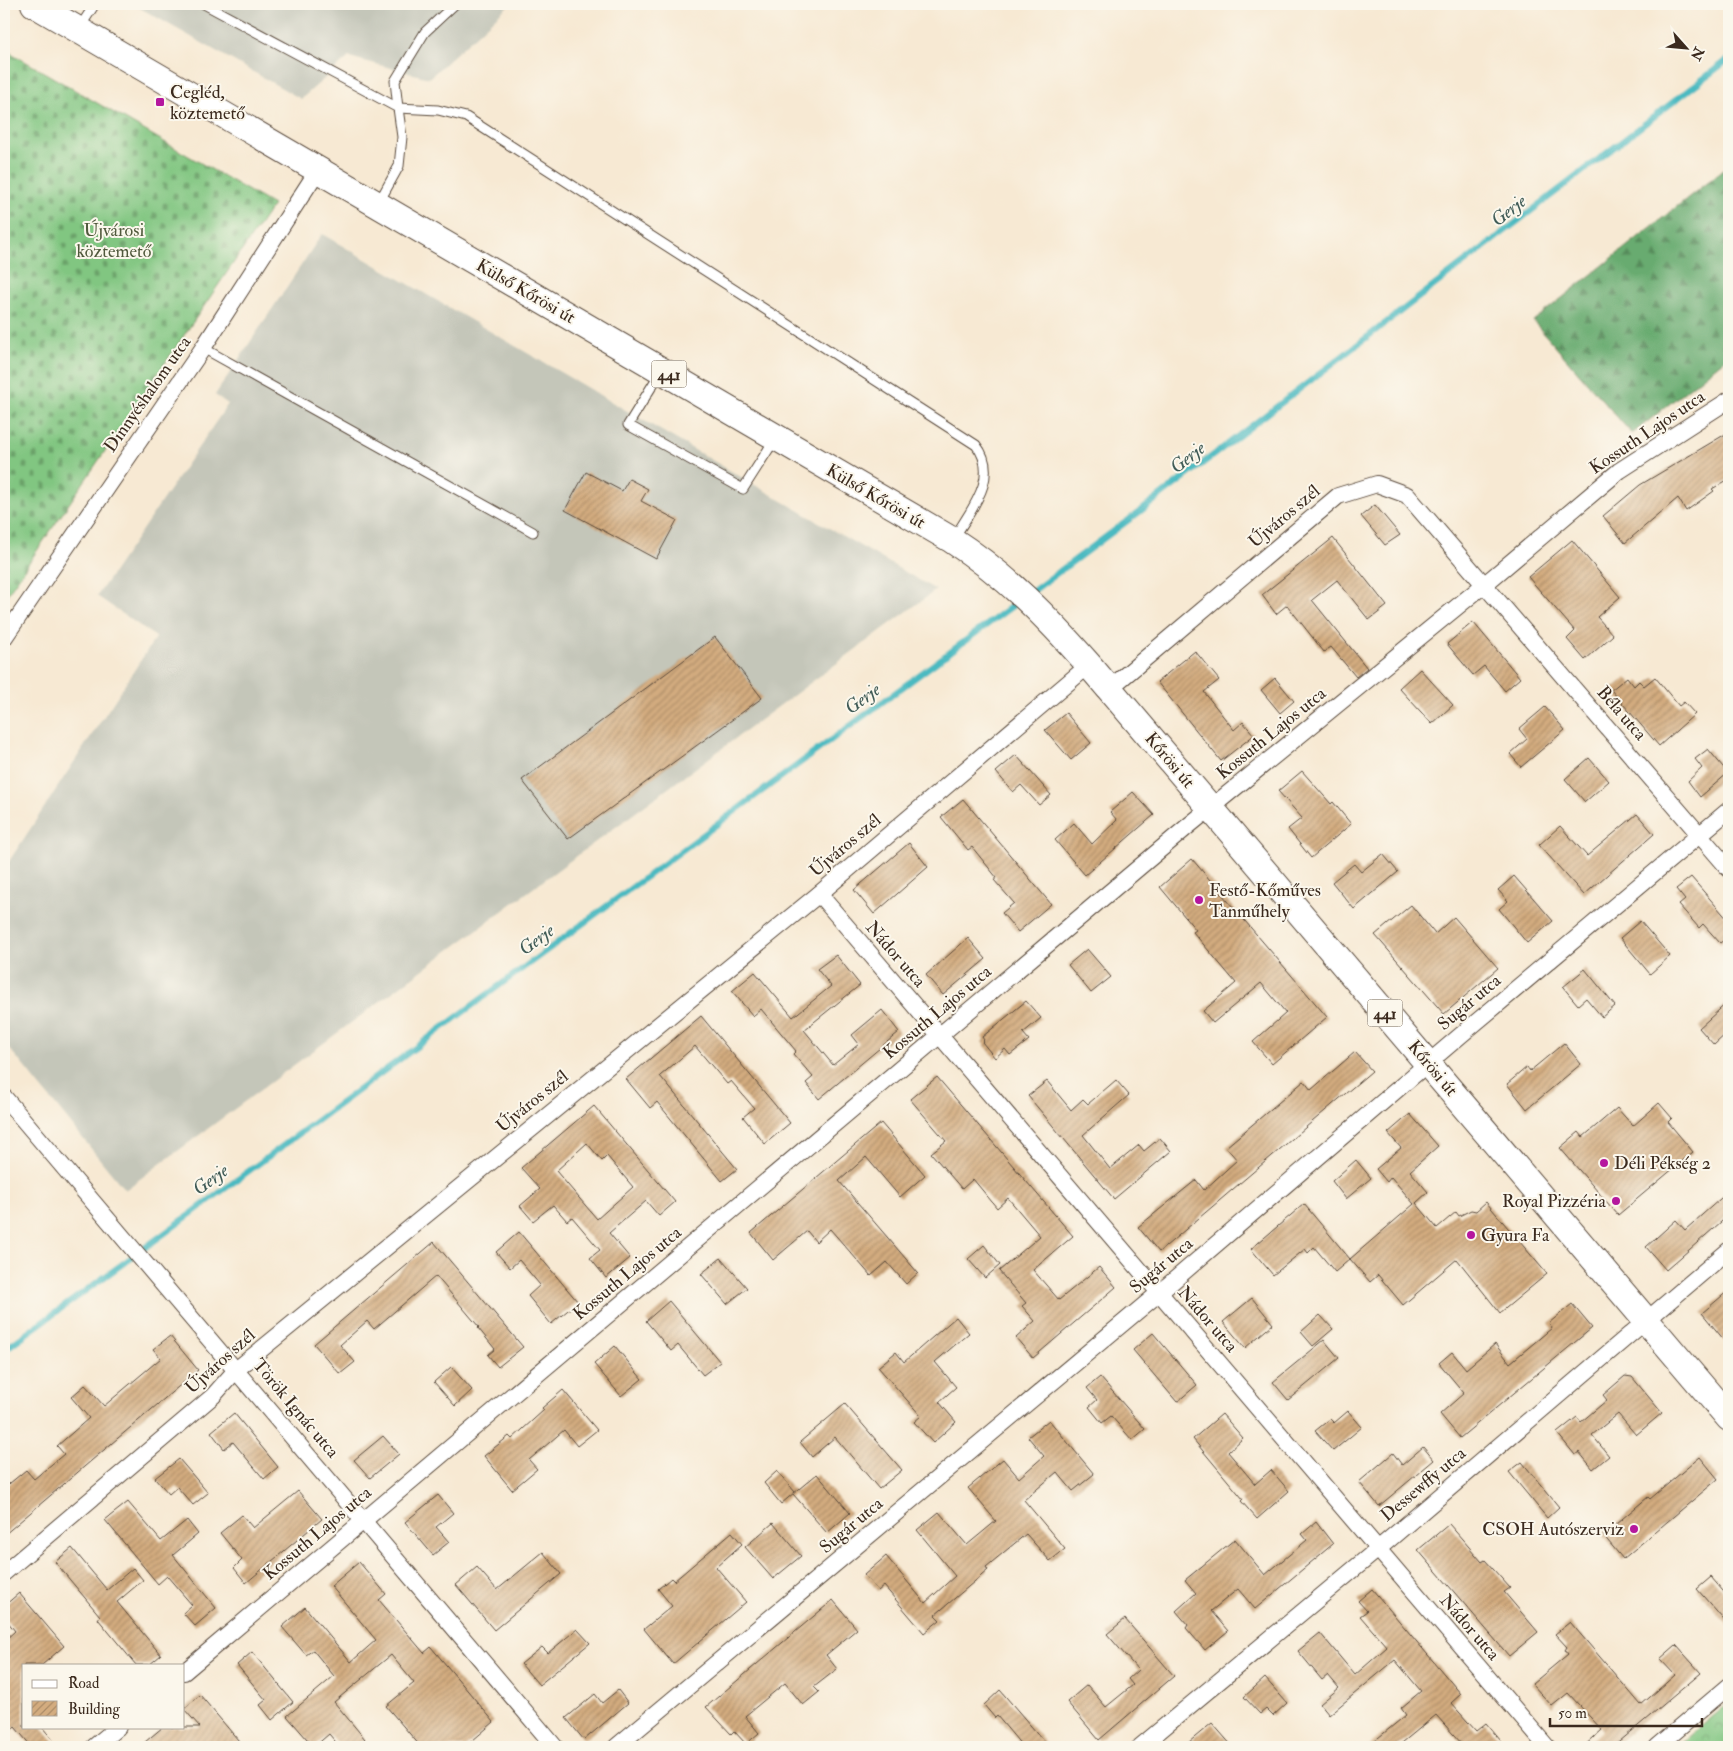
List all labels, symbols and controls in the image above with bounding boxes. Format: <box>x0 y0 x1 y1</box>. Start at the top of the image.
north arrow <box>1660 22 1710 72</box>
text: N <box>1687 43 1708 64</box>
place label: Cegléd, köztemető <box>170 81 245 125</box>
marker: Cegléd, köztemető <box>154 96 166 108</box>
water label: Gerje <box>1486 189 1532 232</box>
park label: Újvárosi köztemető <box>77 219 152 263</box>
street label: Külső Kőrösi út <box>472 254 580 329</box>
street label: Dinnyéshalom utca <box>99 331 196 457</box>
road number: 441 <box>652 360 686 388</box>
street label: Kossuth Lajos utca <box>1585 385 1710 480</box>
water label: Gerje <box>1165 436 1211 479</box>
street label: Külső Kőrösi út <box>822 459 930 534</box>
street label: Újváros szél <box>1244 480 1325 553</box>
water label: Gerje <box>840 677 886 720</box>
street label: Béla utca <box>1592 681 1652 746</box>
street label: Kossuth Lajos utca <box>1212 682 1331 785</box>
street label: Kőrösi út <box>1140 728 1200 793</box>
street label: Újváros szél <box>805 809 886 882</box>
place label: Festő-Kőműves Tanműhely <box>1209 879 1321 923</box>
marker: Festő-Kőműves Tanműhely <box>1193 894 1205 906</box>
street label: Nádor utca <box>860 916 931 993</box>
water label: Gerje <box>514 918 560 961</box>
street label: Kossuth Lajos utca <box>878 960 997 1064</box>
street label: Sugár utca <box>1433 969 1506 1036</box>
road number: 441 <box>1368 1000 1402 1026</box>
street label: Kőrösi út <box>1403 1036 1463 1101</box>
street label: Újváros szél <box>491 1065 573 1138</box>
place label: Déli Pékség 2 <box>1614 1152 1711 1175</box>
marker: Déli Pékség 2 <box>1598 1157 1610 1169</box>
water label: Gerje <box>188 1158 234 1201</box>
place label: Royal Pizzéria <box>1502 1190 1607 1213</box>
marker: Royal Pizzéria <box>1610 1195 1622 1207</box>
street label: Kossuth Lajos utca <box>568 1221 687 1325</box>
place label: Gyura Fa <box>1481 1224 1550 1247</box>
marker: Gyura Fa <box>1465 1229 1477 1241</box>
street label: Sugár utca <box>1125 1232 1198 1299</box>
street label: Nádor utca <box>1172 1281 1243 1358</box>
street label: Újváros szél <box>180 1324 260 1399</box>
street label: Török Ignác utca <box>247 1354 344 1463</box>
street label: Dessewffy utca <box>1376 1442 1471 1527</box>
street label: Kossuth Lajos utca <box>258 1481 377 1585</box>
street label: Sugár utca <box>815 1492 888 1559</box>
place label: CSOH Autószerviz <box>1482 1518 1624 1541</box>
marker: CSOH Autószerviz <box>1628 1523 1640 1535</box>
street label: Nádor utca <box>1434 1589 1505 1666</box>
legend <box>22 1664 185 1728</box>
text: Road <box>68 1674 100 1693</box>
scale bar <box>1550 1696 1703 1728</box>
text: Building <box>68 1700 120 1719</box>
text: 50 m <box>1558 1704 1587 1723</box>

